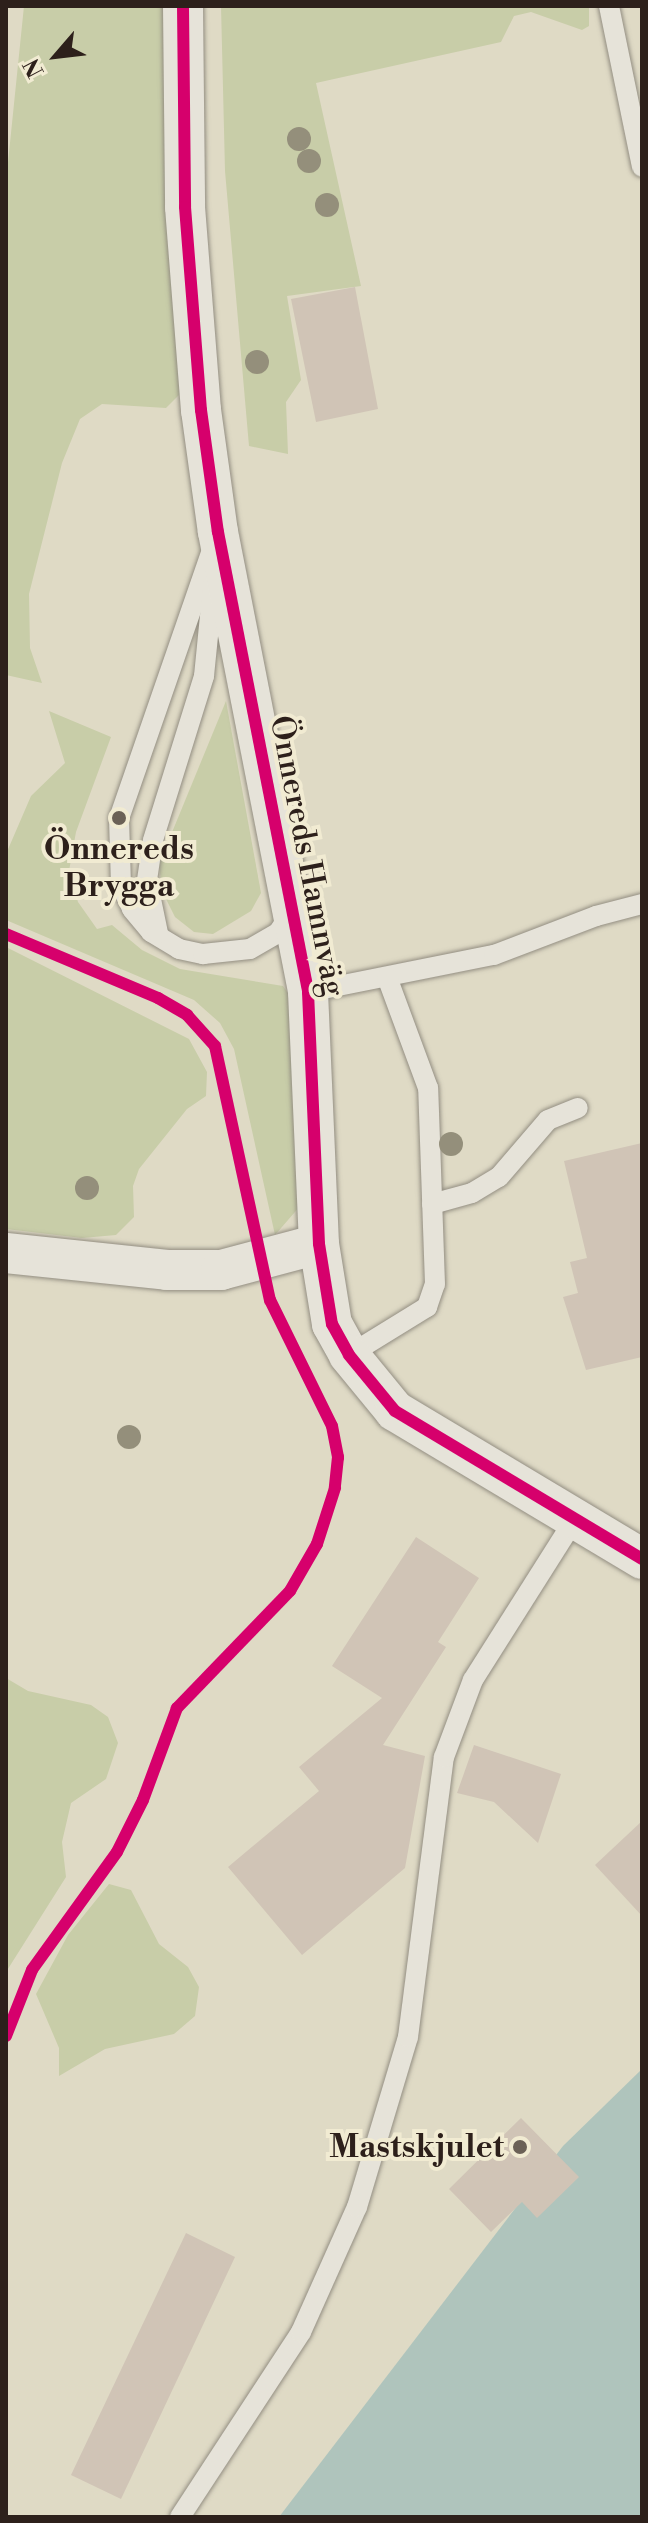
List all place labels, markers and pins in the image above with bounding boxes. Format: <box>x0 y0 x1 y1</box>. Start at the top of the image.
marker: Önnereds Brygga <box>110 809 128 827</box>
place label: Önnereds Brygga <box>44 831 194 906</box>
place label: Mastskjulet <box>329 2128 504 2166</box>
marker: Mastskjulet <box>511 2138 529 2156</box>

